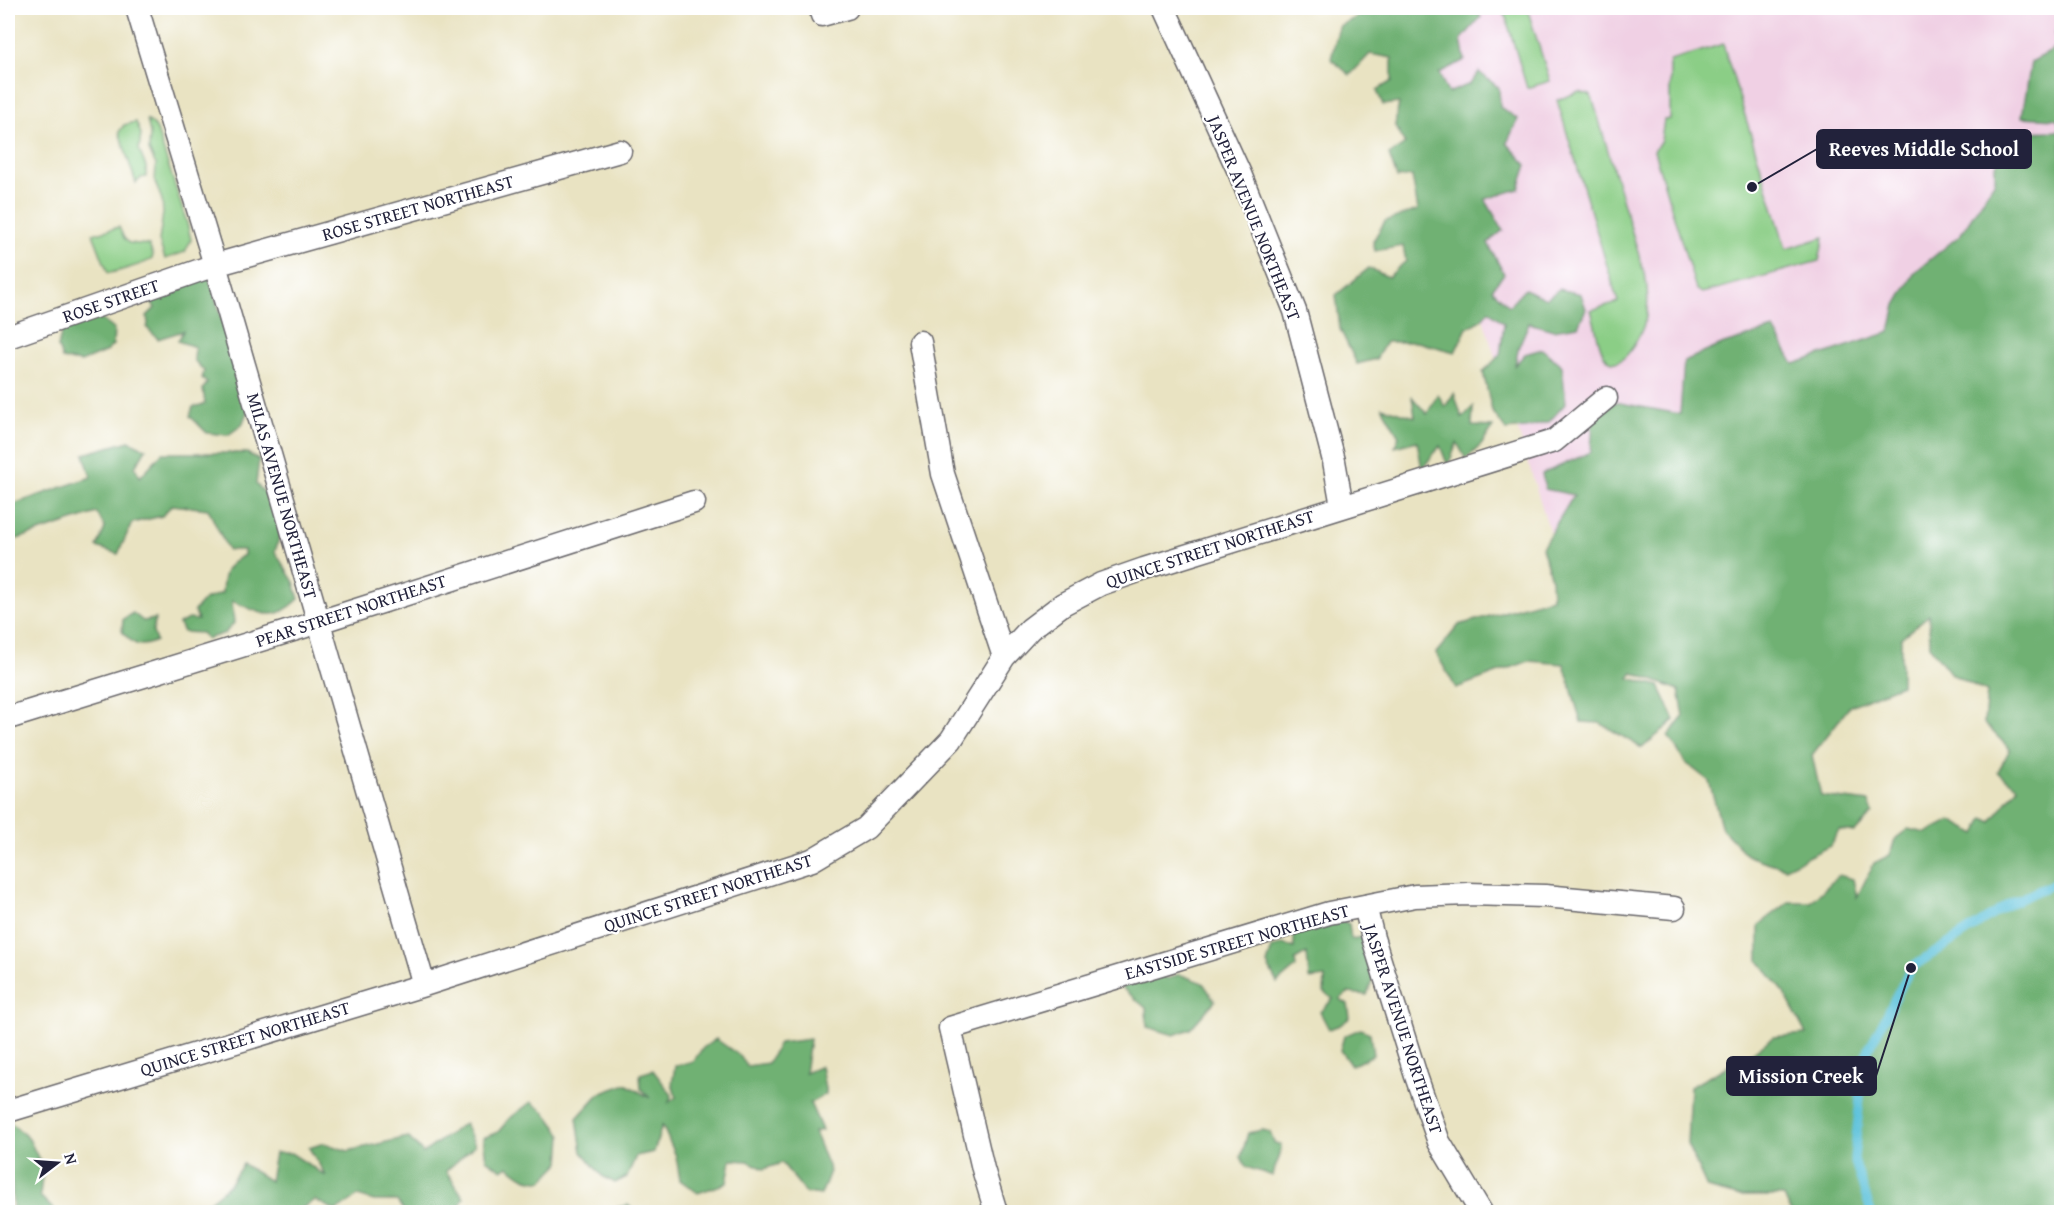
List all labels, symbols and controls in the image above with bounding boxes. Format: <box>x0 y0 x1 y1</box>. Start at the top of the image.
street label: JASPER AVENUE NORTHEAST <box>1200 109 1308 324</box>
callout: Reeves Middle School <box>1817 130 2031 168</box>
text: Reeves Middle School <box>1829 134 2019 163</box>
street label: ROSE STREET NORTHEAST <box>319 167 517 248</box>
street label: ROSE STREET <box>59 271 163 330</box>
street label: MILAS AVENUE NORTHEAST <box>240 390 325 602</box>
street label: QUINCE STREET NORTHEAST <box>1102 502 1318 595</box>
street label: PEAR STREET NORTHEAST <box>252 567 450 654</box>
street label: QUINCE STREET NORTHEAST <box>600 846 816 939</box>
street label: EASTSIDE STREET NORTHEAST <box>1121 897 1352 987</box>
street label: JASPER AVENUE NORTHEAST <box>1356 919 1450 1137</box>
street label: QUINCE STREET NORTHEAST <box>137 994 353 1083</box>
callout: Mission Creek <box>1727 1057 1876 1095</box>
text: Mission Creek <box>1739 1061 1864 1090</box>
north arrow <box>27 1133 87 1193</box>
text: N <box>58 1150 84 1168</box>

